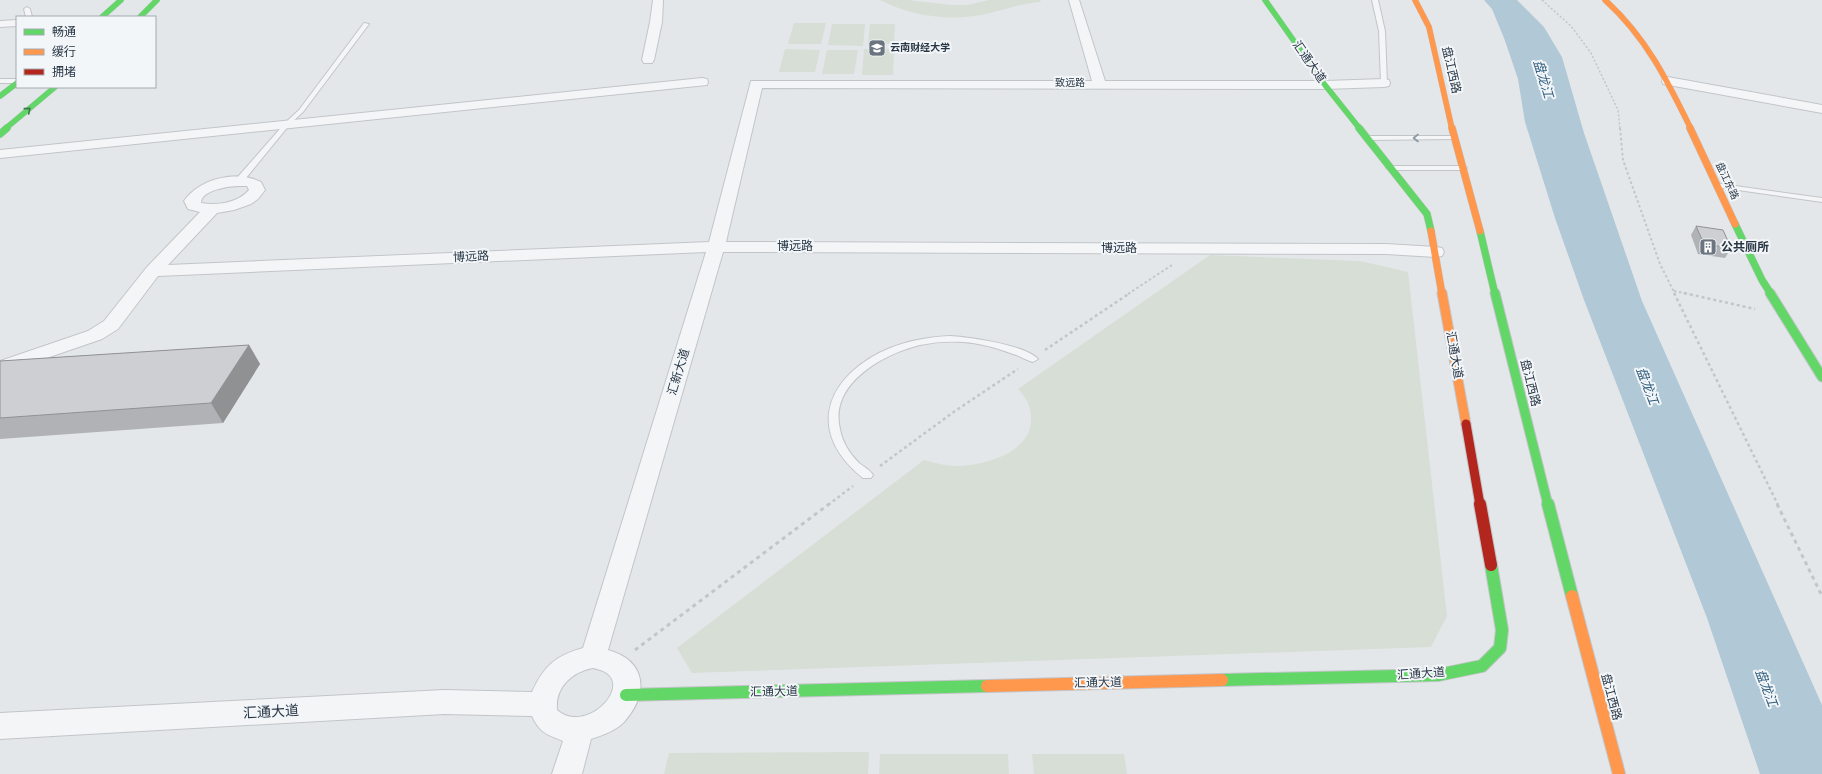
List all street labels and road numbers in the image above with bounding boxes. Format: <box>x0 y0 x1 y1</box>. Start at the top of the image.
street label: 汇通大道 <box>1289 38 1329 86</box>
street label: 盘江西路 <box>1438 45 1464 95</box>
street label: 致远路 <box>1055 77 1085 89</box>
street label: 盘江东路 <box>1713 160 1741 202</box>
street label: 博远路 <box>777 239 813 254</box>
street label: 博远路 <box>1101 241 1137 256</box>
street label: 博远路 <box>453 249 489 265</box>
street label: 汇通大道 <box>1442 330 1466 380</box>
street label: 汇新大道 <box>665 347 693 397</box>
street label: 盘江西路 <box>1517 358 1543 408</box>
street label: 汇通大道 <box>1397 665 1445 683</box>
street label: 盘江西路 <box>1598 672 1624 722</box>
street label: 汇通大道 <box>1074 675 1122 691</box>
street label: 汇通大道 <box>750 684 798 700</box>
street label: 汇通大道 <box>243 702 299 722</box>

